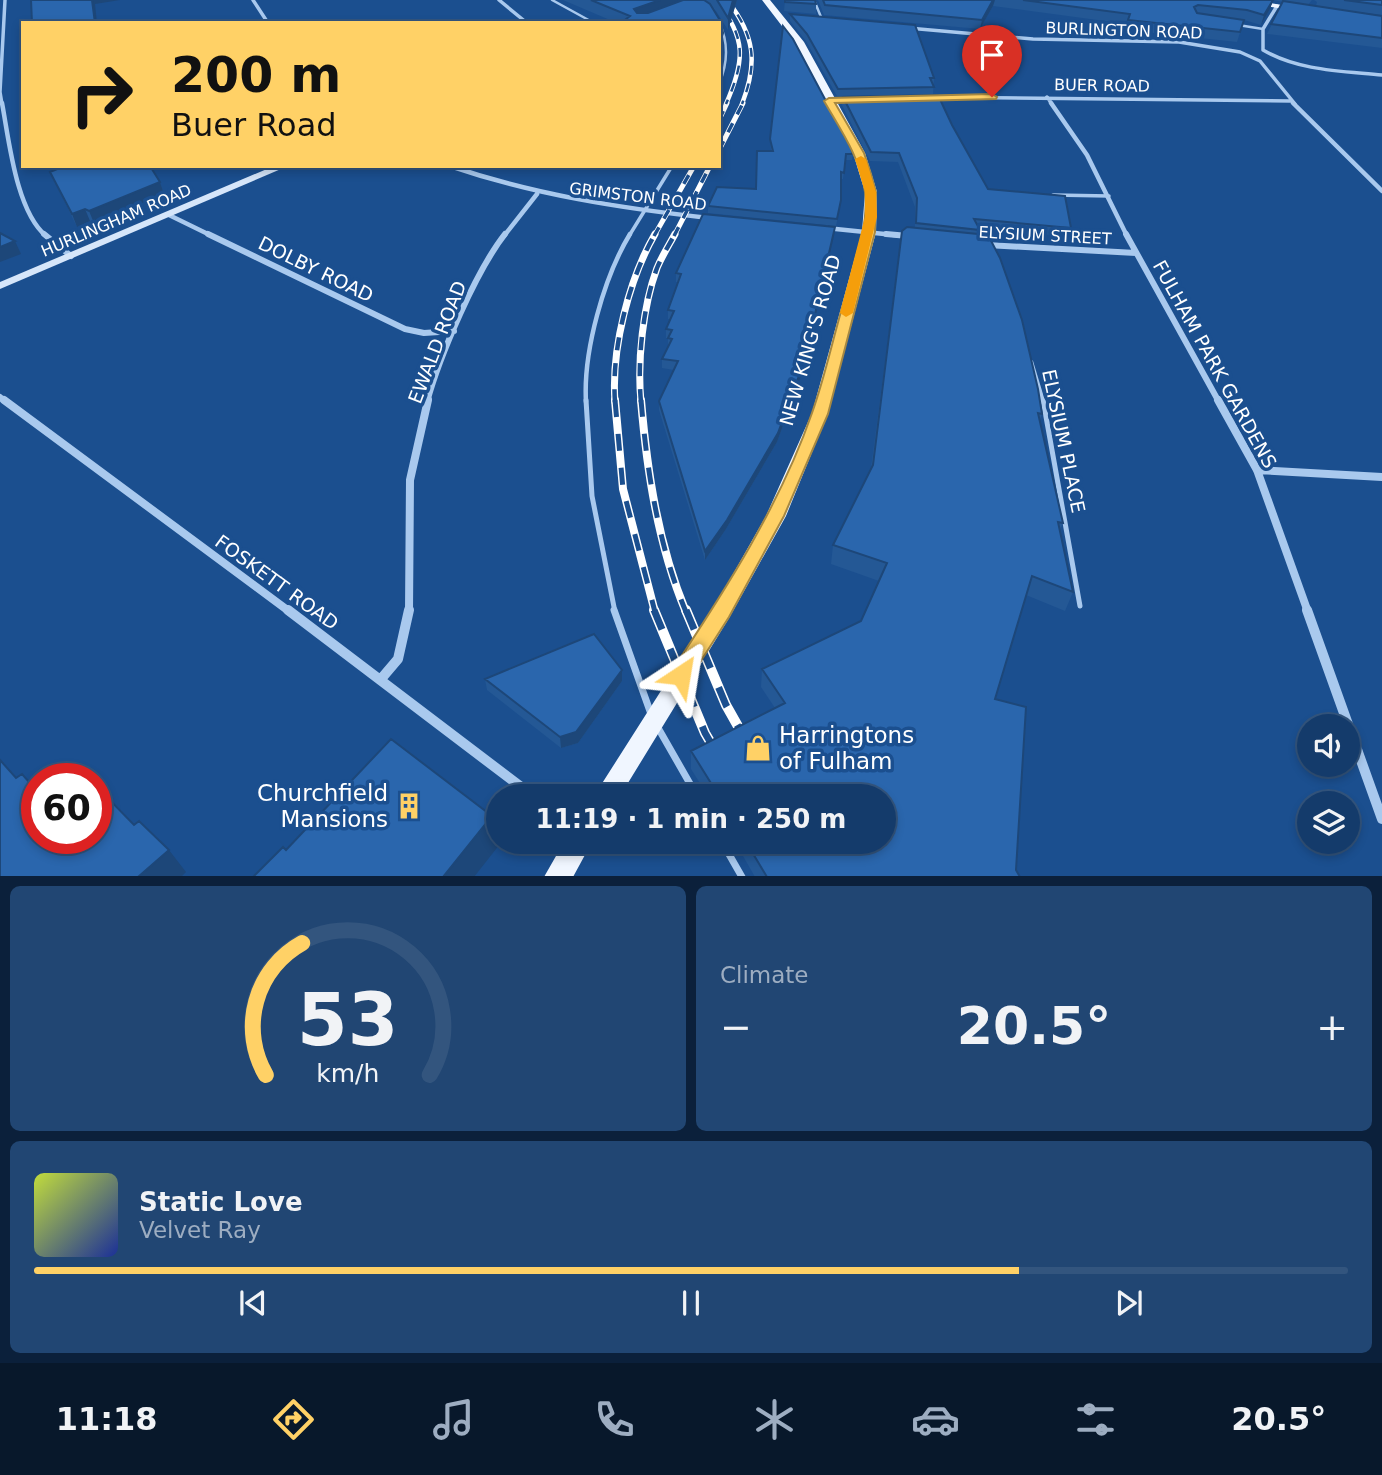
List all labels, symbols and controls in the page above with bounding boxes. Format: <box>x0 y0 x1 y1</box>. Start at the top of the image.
street label: BURLINGTON ROAD <box>1045 18 1203 43</box>
pin <box>962 25 1022 97</box>
icon: arrive <box>973 36 1011 74</box>
text: 200 m <box>171 47 341 104</box>
icon: right <box>56 49 147 140</box>
street label: BUER ROAD <box>1054 75 1150 96</box>
text: Buer Road <box>171 106 337 144</box>
street label: GRIMSTON ROAD <box>568 179 708 214</box>
street label: HURLINGHAM ROAD <box>38 180 194 261</box>
street label: ELYSIUM STREET <box>978 223 1112 248</box>
street label: DOLBY ROAD <box>255 232 377 306</box>
street label: NEW KING'S ROAD <box>775 252 845 428</box>
street label: FULHAM PARK GARDENS <box>1149 256 1281 472</box>
street label: EWALD ROAD <box>404 278 470 406</box>
street label: ELYSIUM PLACE <box>1038 367 1090 515</box>
street label: FOSKETT ROAD <box>211 530 343 634</box>
position arrow <box>644 638 718 712</box>
map controls <box>1297 714 1360 854</box>
button: sound <box>1297 714 1360 777</box>
place label: Harringtons of Fulham <box>779 722 914 774</box>
shop icon: Harringtons of Fulham <box>743 733 773 763</box>
speed limit sign: 60 <box>21 763 112 854</box>
place label: Churchfield Mansions <box>257 780 388 832</box>
building icon: Churchfield Mansions <box>394 791 424 821</box>
button: layers <box>1297 791 1360 854</box>
text: 11:19 · 1 min · 250 m <box>536 804 846 834</box>
text: Climate <box>720 962 809 988</box>
text: 53 <box>297 977 399 1062</box>
text: 20.5° <box>957 996 1111 1056</box>
text: − <box>720 1005 752 1049</box>
text: + <box>1316 1005 1348 1049</box>
text: km/h <box>316 1058 380 1087</box>
text: Static Love <box>139 1187 303 1217</box>
text: Velvet Ray <box>139 1217 261 1243</box>
icon: previous <box>234 1284 272 1322</box>
icon: pause <box>672 1284 710 1322</box>
icon: next <box>1110 1284 1148 1322</box>
icon: directions <box>269 1395 318 1444</box>
icon: music <box>429 1395 478 1444</box>
icon: phone <box>590 1395 639 1444</box>
icon: climate <box>750 1395 799 1444</box>
icon: car <box>911 1395 960 1444</box>
icon: filters <box>1071 1395 1120 1444</box>
text: 11:18 <box>56 1400 158 1438</box>
text: 20.5° <box>1231 1400 1326 1438</box>

